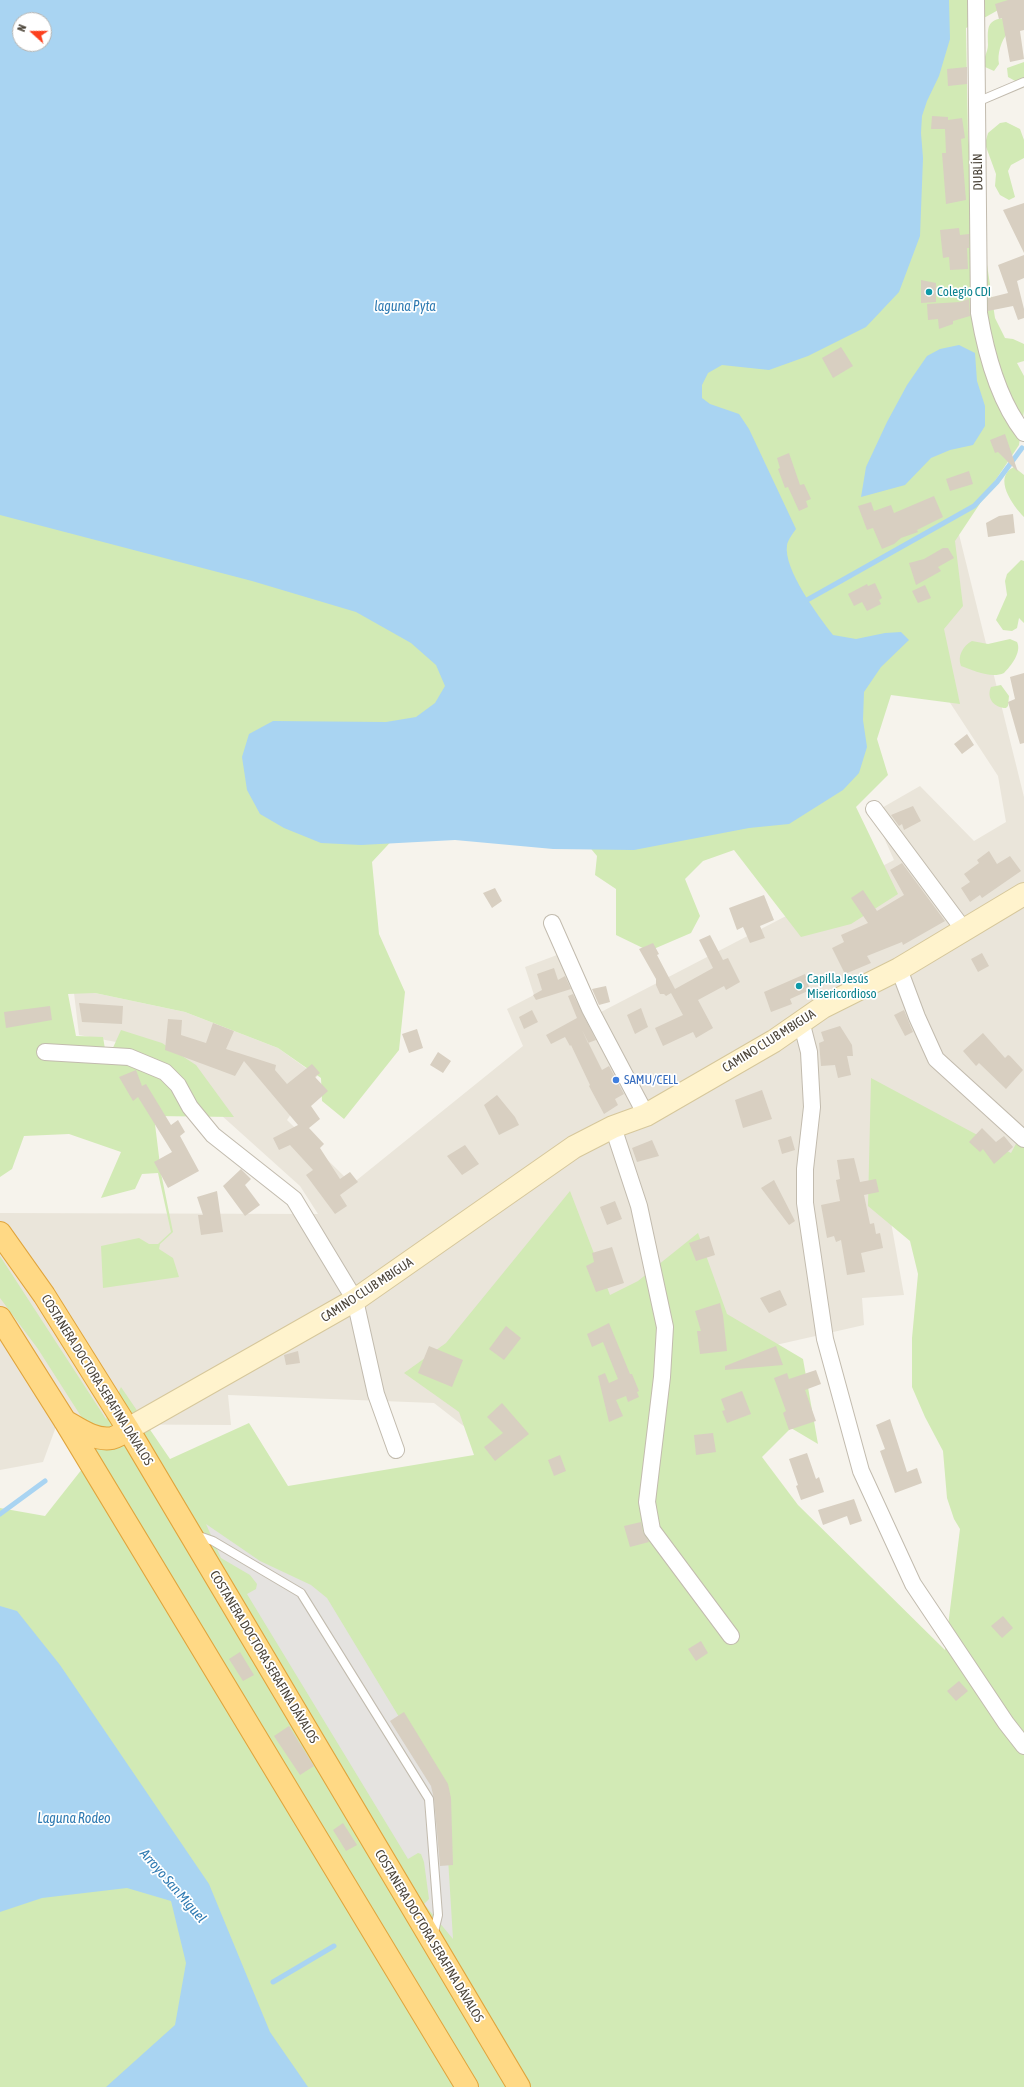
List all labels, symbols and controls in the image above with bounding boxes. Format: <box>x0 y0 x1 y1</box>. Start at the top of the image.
north arrow <box>12 12 52 52</box>
text: N <box>15 23 28 33</box>
street label: DUBLÍN <box>970 153 986 191</box>
place label: Colegio CDI <box>937 284 991 300</box>
marker: Colegio CDI <box>924 287 934 297</box>
water label: laguna Pyta <box>374 299 436 315</box>
place label: Capilla Jesús Misericordioso <box>807 971 877 1002</box>
marker: Capilla Jesús Misericordioso <box>794 981 804 991</box>
street label: CAMINO CLUB MBIGUA <box>720 1006 818 1076</box>
place label: SAMU/CELL <box>624 1072 678 1088</box>
marker: SAMU/CELL <box>611 1075 621 1085</box>
street label: CAMINO CLUB MBIGUA <box>318 1254 416 1326</box>
street label: COSTANERA DOCTORA SERAFINA DÁVALOS <box>38 1292 156 1468</box>
street label: COSTANERA DOCTORA SERAFINA DÁVALOS <box>206 1568 322 1746</box>
water label: Laguna Rodeo <box>37 1811 111 1827</box>
water label: Arroyo San Miguel <box>136 1846 210 1926</box>
street label: COSTANERA DOCTORA SERAFINA DÁVALOS <box>371 1847 487 2025</box>

